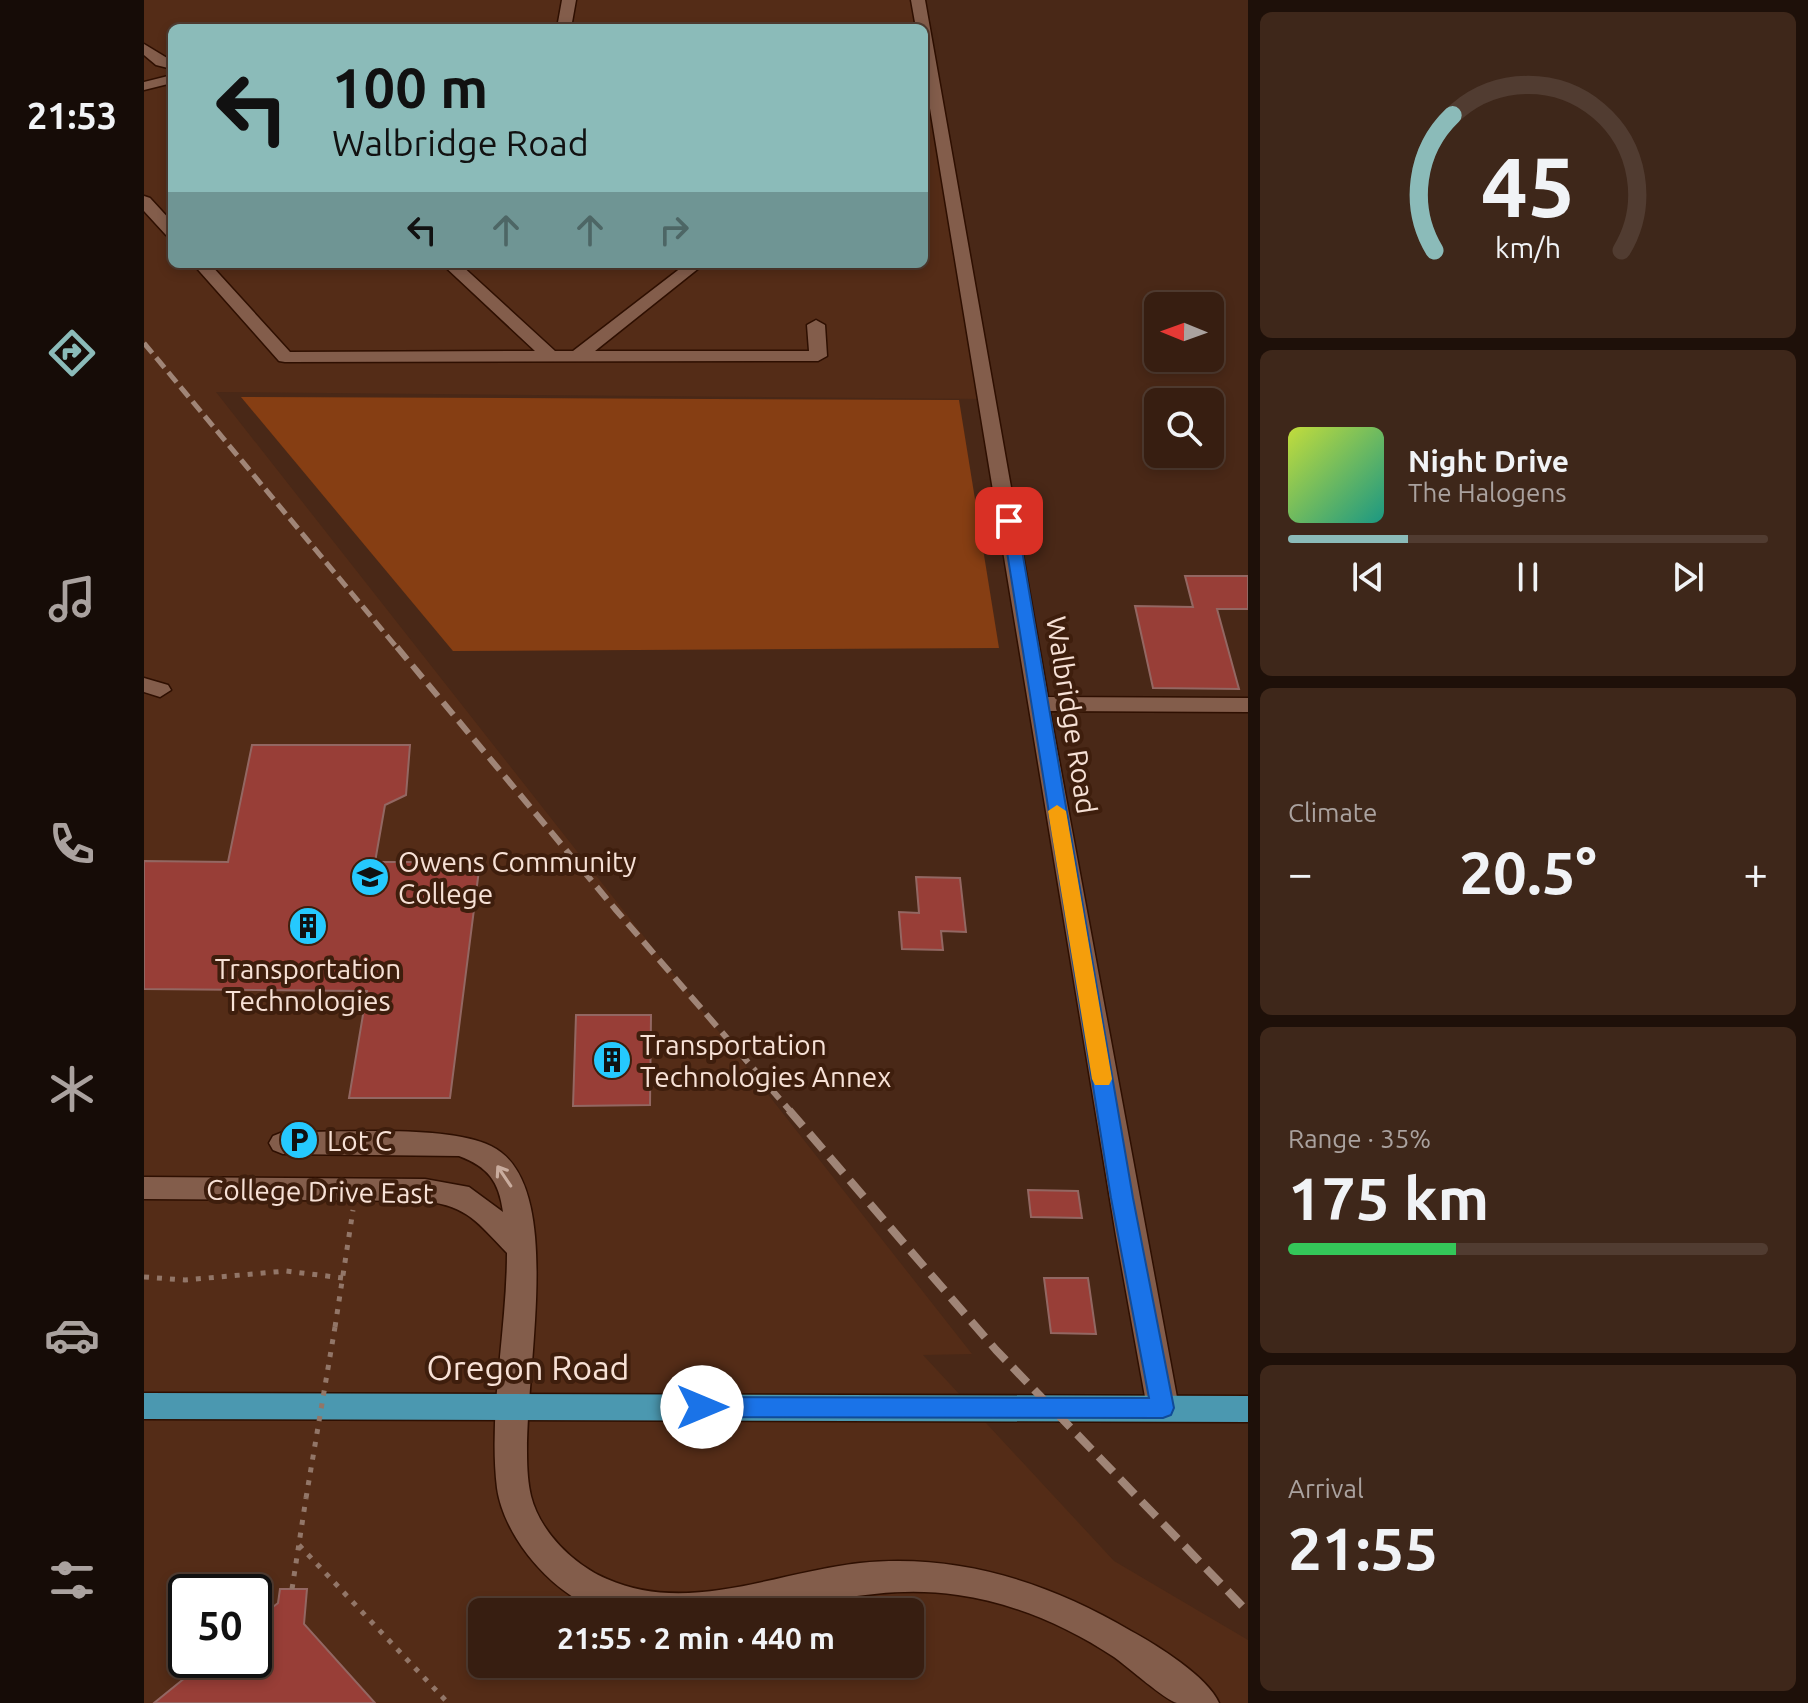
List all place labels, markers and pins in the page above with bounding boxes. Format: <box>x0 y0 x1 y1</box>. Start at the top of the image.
pin <box>975 487 1043 555</box>
place label: Owens Community College <box>398 846 637 909</box>
school or university icon: Owens Community College <box>349 856 391 898</box>
building icon: Transportation Technologies <box>287 905 329 947</box>
place label: Transportation Technologies <box>215 953 401 1016</box>
place label: Transportation Technologies Annex <box>640 1029 891 1092</box>
building icon: Transportation Technologies Annex <box>591 1039 633 1081</box>
parking icon: Lot C <box>278 1119 320 1161</box>
place label: Lot C <box>327 1125 392 1156</box>

